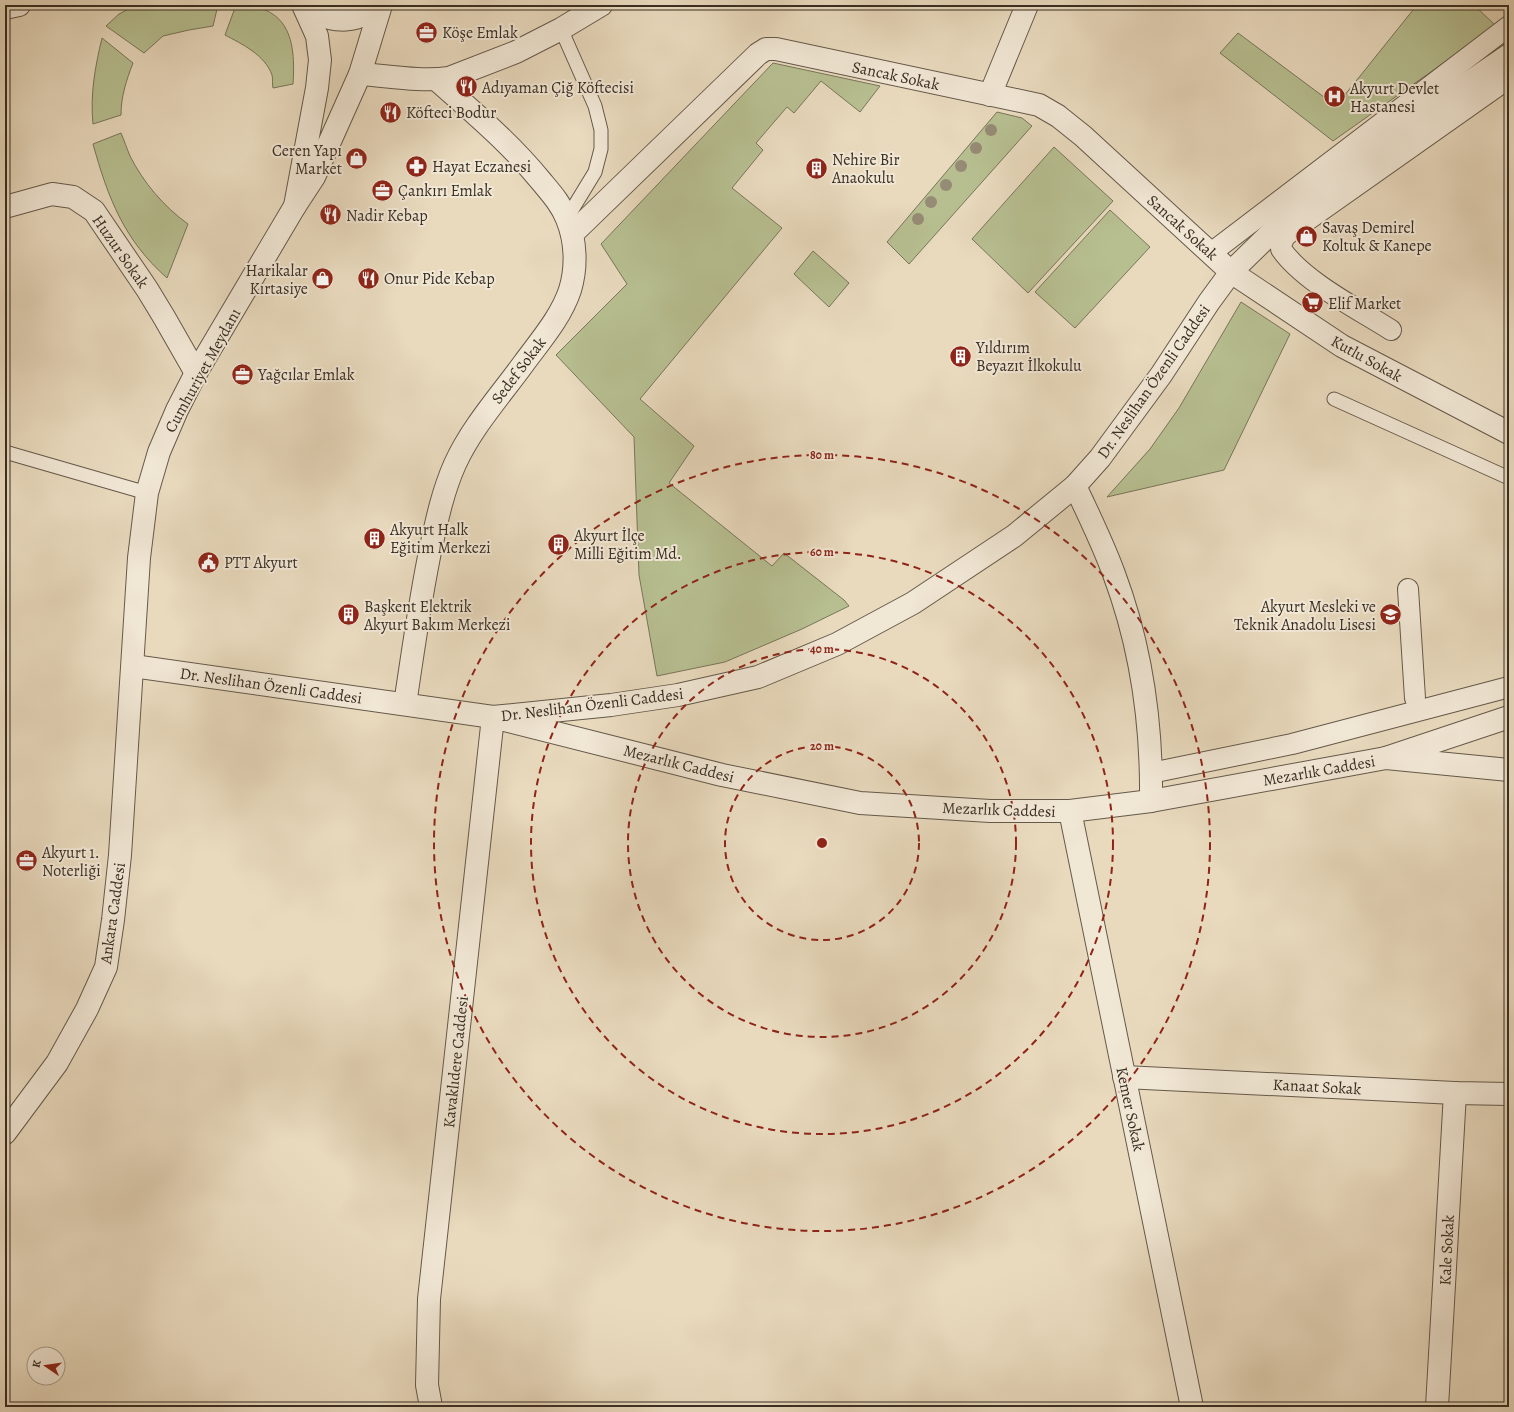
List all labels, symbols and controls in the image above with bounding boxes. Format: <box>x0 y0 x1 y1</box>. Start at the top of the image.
office icon: Köşe Emlak <box>414 19 440 45</box>
place label: Köşe Emlak <box>442 22 518 44</box>
street label: Sancak Sokak <box>850 56 942 96</box>
restaurant icon: Adıyaman Çiğ Köftecisi <box>453 74 479 100</box>
place label: Adıyaman Çiğ Köftecisi <box>481 77 634 99</box>
place label: Akyurt Devlet Hastanesi <box>1349 78 1439 118</box>
hospital icon: Akyurt Devlet Hastanesi <box>1322 84 1348 110</box>
restaurant icon: Köfteci Bodur <box>378 99 404 125</box>
place label: Köfteci Bodur <box>406 102 496 124</box>
place label: Ceren Yapı Market <box>272 140 342 180</box>
shop icon: Ceren Yapı Market <box>344 146 370 172</box>
place label: Nehire Bir Anaokulu <box>831 149 900 189</box>
pharmacy icon: Hayat Eczanesi <box>403 153 429 179</box>
building icon: Nehire Bir Anaokulu <box>804 155 830 181</box>
place label: Hayat Eczanesi <box>432 156 531 178</box>
office icon: Çankırı Emlak <box>370 177 396 203</box>
place label: Çankırı Emlak <box>398 180 492 202</box>
street label: Sancak Sokak <box>1142 190 1223 266</box>
restaurant icon: Nadir Kebap <box>317 202 343 228</box>
place label: Nadir Kebap <box>346 205 428 227</box>
street label: Huzur Sokak <box>87 210 154 293</box>
place label: Savaş Demirel Koltuk & Kanepe <box>1322 217 1432 257</box>
shop icon: Savaş Demirel Koltuk & Kanepe <box>1293 223 1319 249</box>
place label: Harikalar Kırtasiye <box>246 260 308 300</box>
restaurant icon: Onur Pide Kebap <box>355 265 381 291</box>
shop icon: Harikalar Kırtasiye <box>310 266 336 292</box>
place label: Onur Pide Kebap <box>384 268 495 290</box>
supermarket icon: Elif Market <box>1300 290 1326 316</box>
place label: Elif Market <box>1328 293 1401 315</box>
street label: Dr. Neslihan Özenli Caddesi <box>1092 300 1216 463</box>
street label: Cumhuriyet Meydanı <box>160 304 246 437</box>
street label: Kutlu Sokak <box>1327 330 1406 388</box>
street label: Sedef Sokak <box>486 333 551 409</box>
place label: Yıldırım Beyazıt İlkokulu <box>975 337 1082 377</box>
building icon: Yıldırım Beyazıt İlkokulu <box>947 343 973 369</box>
office icon: Yağcılar Emlak <box>229 361 255 387</box>
place label: Yağcılar Emlak <box>257 364 355 386</box>
text: 80 m <box>810 447 834 463</box>
place label: Akyurt Halk Eğitim Merkezi <box>389 519 491 559</box>
building icon: Akyurt Halk Eğitim Merkezi <box>362 525 388 551</box>
place label: Akyurt İlçe Milli Eğitim Md. <box>573 525 682 565</box>
building icon: Akyurt İlçe Milli Eğitim Md. <box>546 531 572 557</box>
text: 60 m <box>810 544 834 560</box>
public building icon: PTT Akyurt <box>195 549 221 575</box>
place label: PTT Akyurt <box>224 552 298 574</box>
place label: Başkent Elektrik Akyurt Bakım Merkezi <box>363 596 511 636</box>
place label: Akyurt Mesleki ve Teknik Anadolu Lisesi <box>1234 596 1376 636</box>
building icon: Başkent Elektrik Akyurt Bakım Merkezi <box>335 602 361 628</box>
school or university icon: Akyurt Mesleki ve Teknik Anadolu Lisesi <box>1378 602 1404 628</box>
text: 40 m <box>810 641 834 657</box>
street label: Dr. Neslihan Özenli Caddesi <box>178 662 363 710</box>
street label: Dr. Neslihan Özenli Caddesi <box>500 683 685 727</box>
text: 20 m <box>810 738 834 754</box>
street label: Mezarlık Caddesi <box>621 740 737 788</box>
street label: Mezarlık Caddesi <box>1261 750 1377 792</box>
street label: Mezarlık Caddesi <box>942 797 1056 823</box>
centre of rings <box>815 836 829 850</box>
place label: Akyurt 1. Noterliği <box>41 842 101 882</box>
office icon: Akyurt 1. Noterliği <box>13 848 39 874</box>
street label: Ankara Caddesi <box>95 861 131 966</box>
street label: Kavaklıdere Caddesi <box>438 995 474 1129</box>
street label: Kemer Sokak <box>1110 1065 1150 1153</box>
street label: Kanaat Sokak <box>1272 1074 1362 1100</box>
street label: Kale Sokak <box>1434 1214 1460 1286</box>
north arrow <box>26 1346 66 1386</box>
text: K <box>29 1358 45 1369</box>

